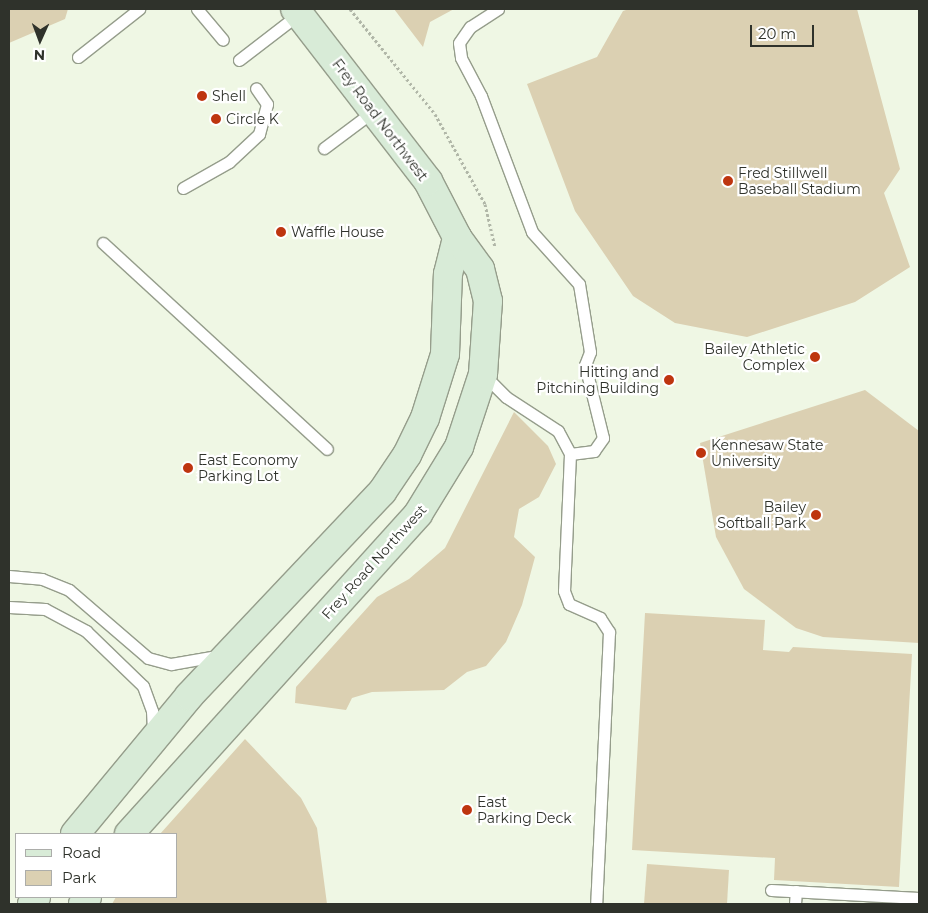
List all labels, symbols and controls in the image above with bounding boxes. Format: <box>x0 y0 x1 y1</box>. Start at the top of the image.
north arrow <box>15 15 65 65</box>
scale bar <box>753 15 817 47</box>
text: 20 m <box>758 24 796 43</box>
text: N <box>34 46 45 64</box>
street label: Frey Road Northwest <box>329 56 431 184</box>
place label: Shell <box>212 88 246 104</box>
marker: Shell <box>196 90 208 102</box>
place label: Circle K <box>226 111 279 127</box>
marker: Circle K <box>210 113 222 125</box>
place label: Fred Stillwell Baseball Stadium <box>738 165 861 198</box>
marker: Fred Stillwell Baseball Stadium <box>722 175 734 187</box>
place label: Waffle House <box>291 224 384 240</box>
marker: Waffle House <box>275 226 287 238</box>
place label: Bailey Athletic Complex <box>704 341 805 374</box>
marker: Bailey Athletic Complex <box>809 351 821 363</box>
place label: Hitting and Pitching Building <box>536 364 659 397</box>
marker: Hitting and Pitching Building <box>663 374 675 386</box>
place label: Kennesaw State University <box>711 437 824 470</box>
marker: Kennesaw State University <box>695 447 707 459</box>
place label: East Economy Parking Lot <box>198 452 298 484</box>
marker: East Economy Parking Lot <box>182 462 194 474</box>
place label: Bailey Softball Park <box>717 499 806 532</box>
street label: Frey Road Northwest <box>318 501 430 623</box>
marker: Bailey Softball Park <box>810 509 822 521</box>
place label: East Parking Deck <box>477 794 572 826</box>
marker: East Parking Deck <box>461 804 473 816</box>
legend <box>15 833 178 898</box>
text: Road <box>62 843 101 862</box>
text: Park <box>62 868 96 887</box>

